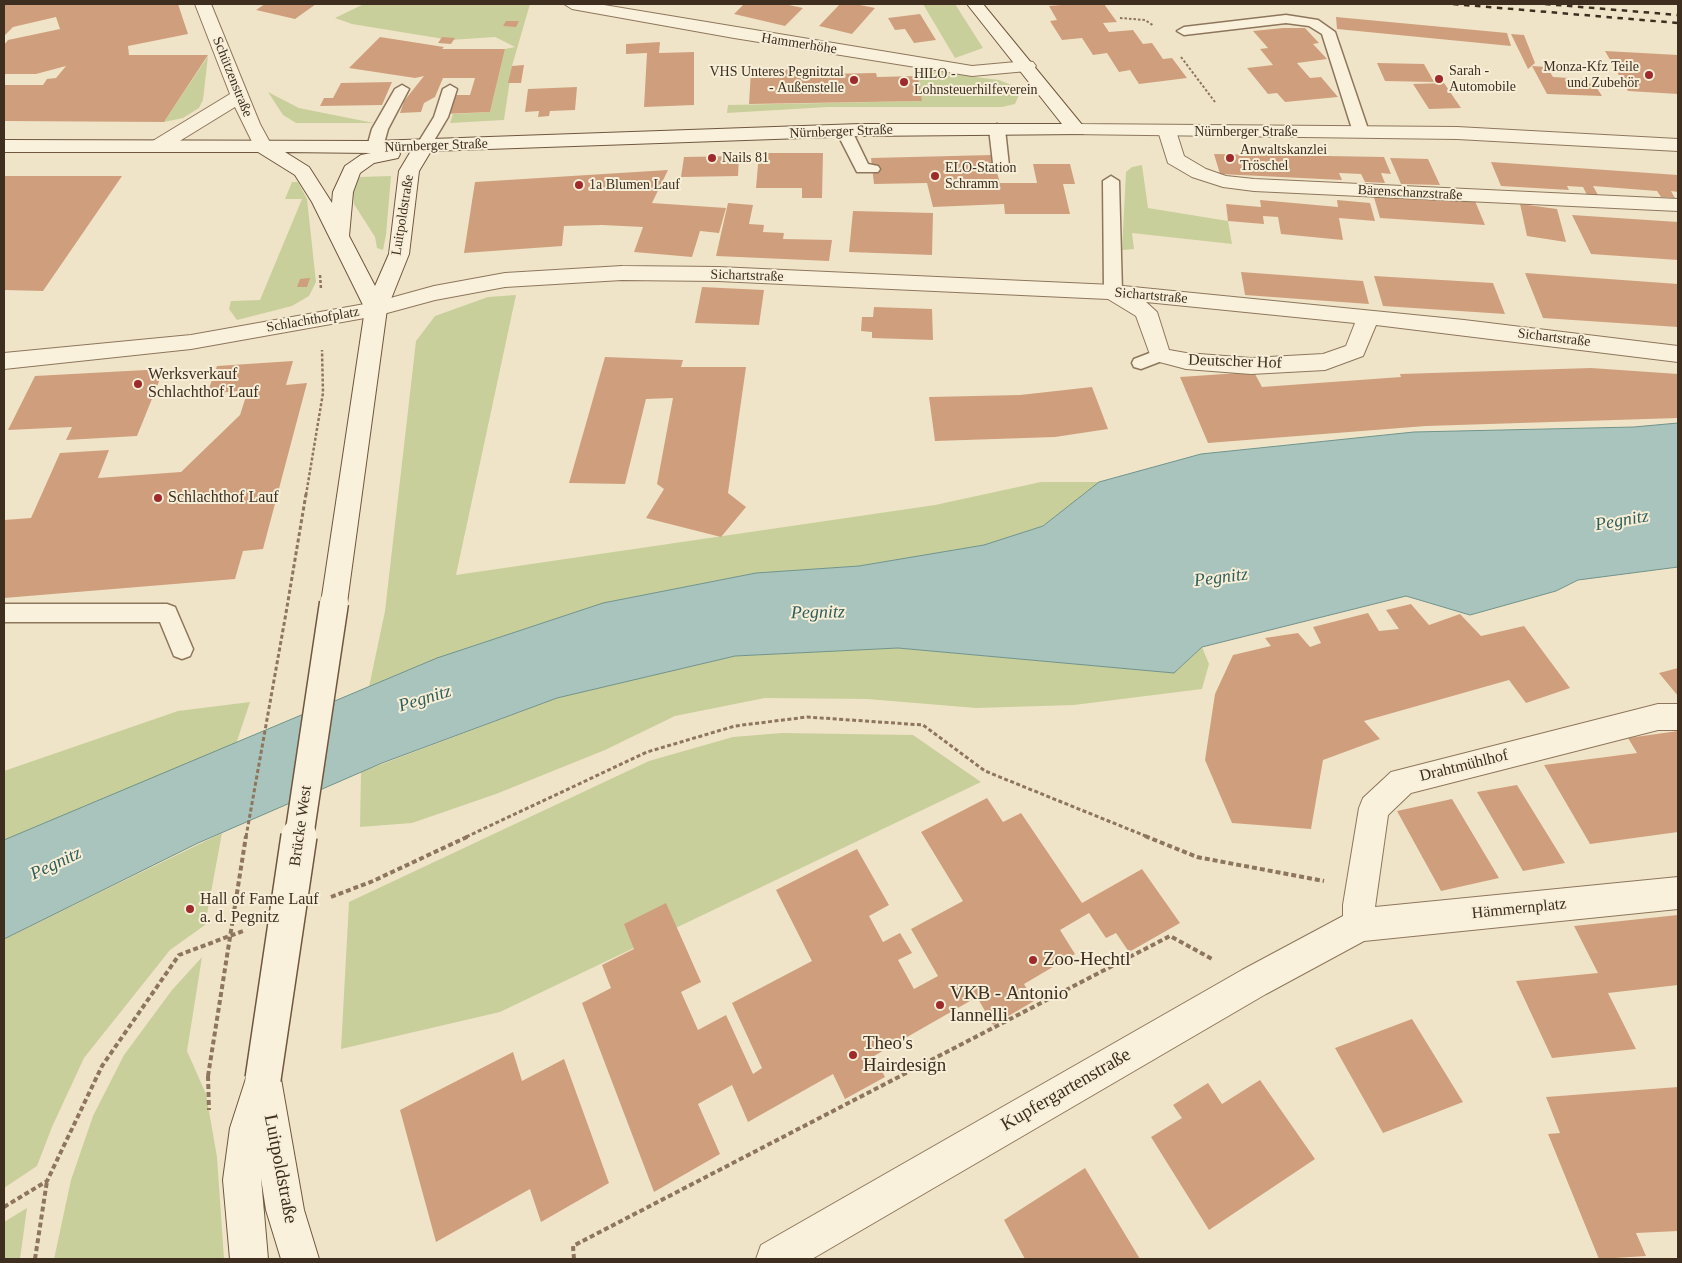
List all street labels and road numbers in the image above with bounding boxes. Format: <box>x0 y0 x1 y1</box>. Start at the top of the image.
street label: Hammerhöhe <box>760 30 838 58</box>
street label: Schützenstraße <box>208 35 256 119</box>
street label: Nürnberger Straße <box>789 122 893 142</box>
street label: Nürnberger Straße <box>1194 124 1298 140</box>
street label: Nürnberger Straße <box>384 136 488 156</box>
street label: Luitpoldstraße <box>388 173 418 257</box>
street label: Bärenschanzstraße <box>1357 182 1463 204</box>
street label: Sichartstraße <box>710 266 784 286</box>
street label: Sichartstraße <box>1114 284 1188 308</box>
street label: Schlachthofplatz <box>265 304 361 336</box>
street label: Sichartstraße <box>1517 325 1591 351</box>
street label: Deutscher Hof <box>1188 351 1282 373</box>
street label: Drahtmühlhof <box>1418 746 1510 786</box>
street label: Brücke West <box>286 784 316 868</box>
street label: Hämmernplatz <box>1471 894 1567 924</box>
street label: Kupfergartenstraße <box>997 1044 1135 1136</box>
street label: Luitpoldstraße <box>258 1112 302 1226</box>

